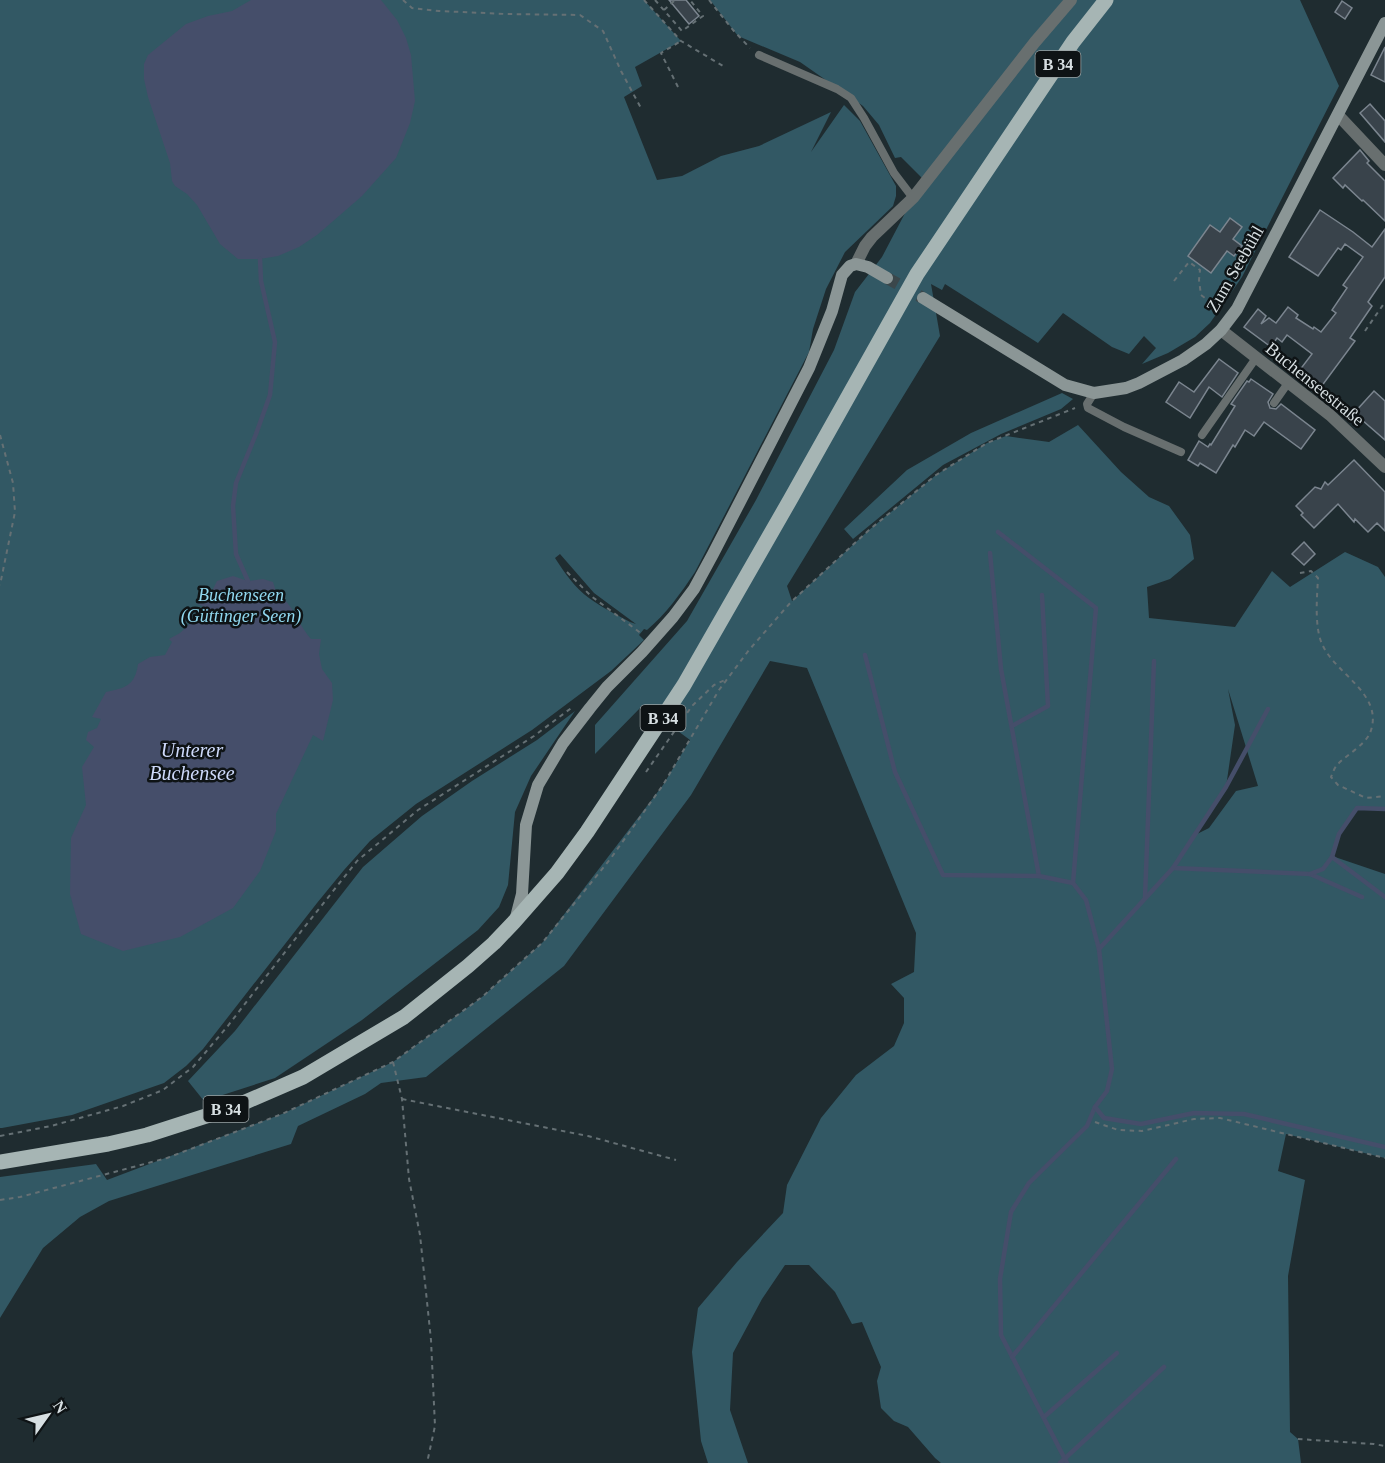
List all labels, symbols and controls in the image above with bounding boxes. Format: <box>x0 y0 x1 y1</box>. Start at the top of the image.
road number: B 34 <box>1036 51 1080 77</box>
street label: Zum Seebühl <box>1202 222 1268 316</box>
street label: Buchenseestraße <box>1262 338 1368 430</box>
park label: Buchenseen (Güttinger Seen) <box>181 585 301 627</box>
road number: B 34 <box>640 705 686 731</box>
water label: Unterer Buchensee <box>149 739 235 784</box>
road number: B 34 <box>204 1096 248 1122</box>
north arrow <box>18 1385 78 1445</box>
text: N <box>50 1397 71 1417</box>

